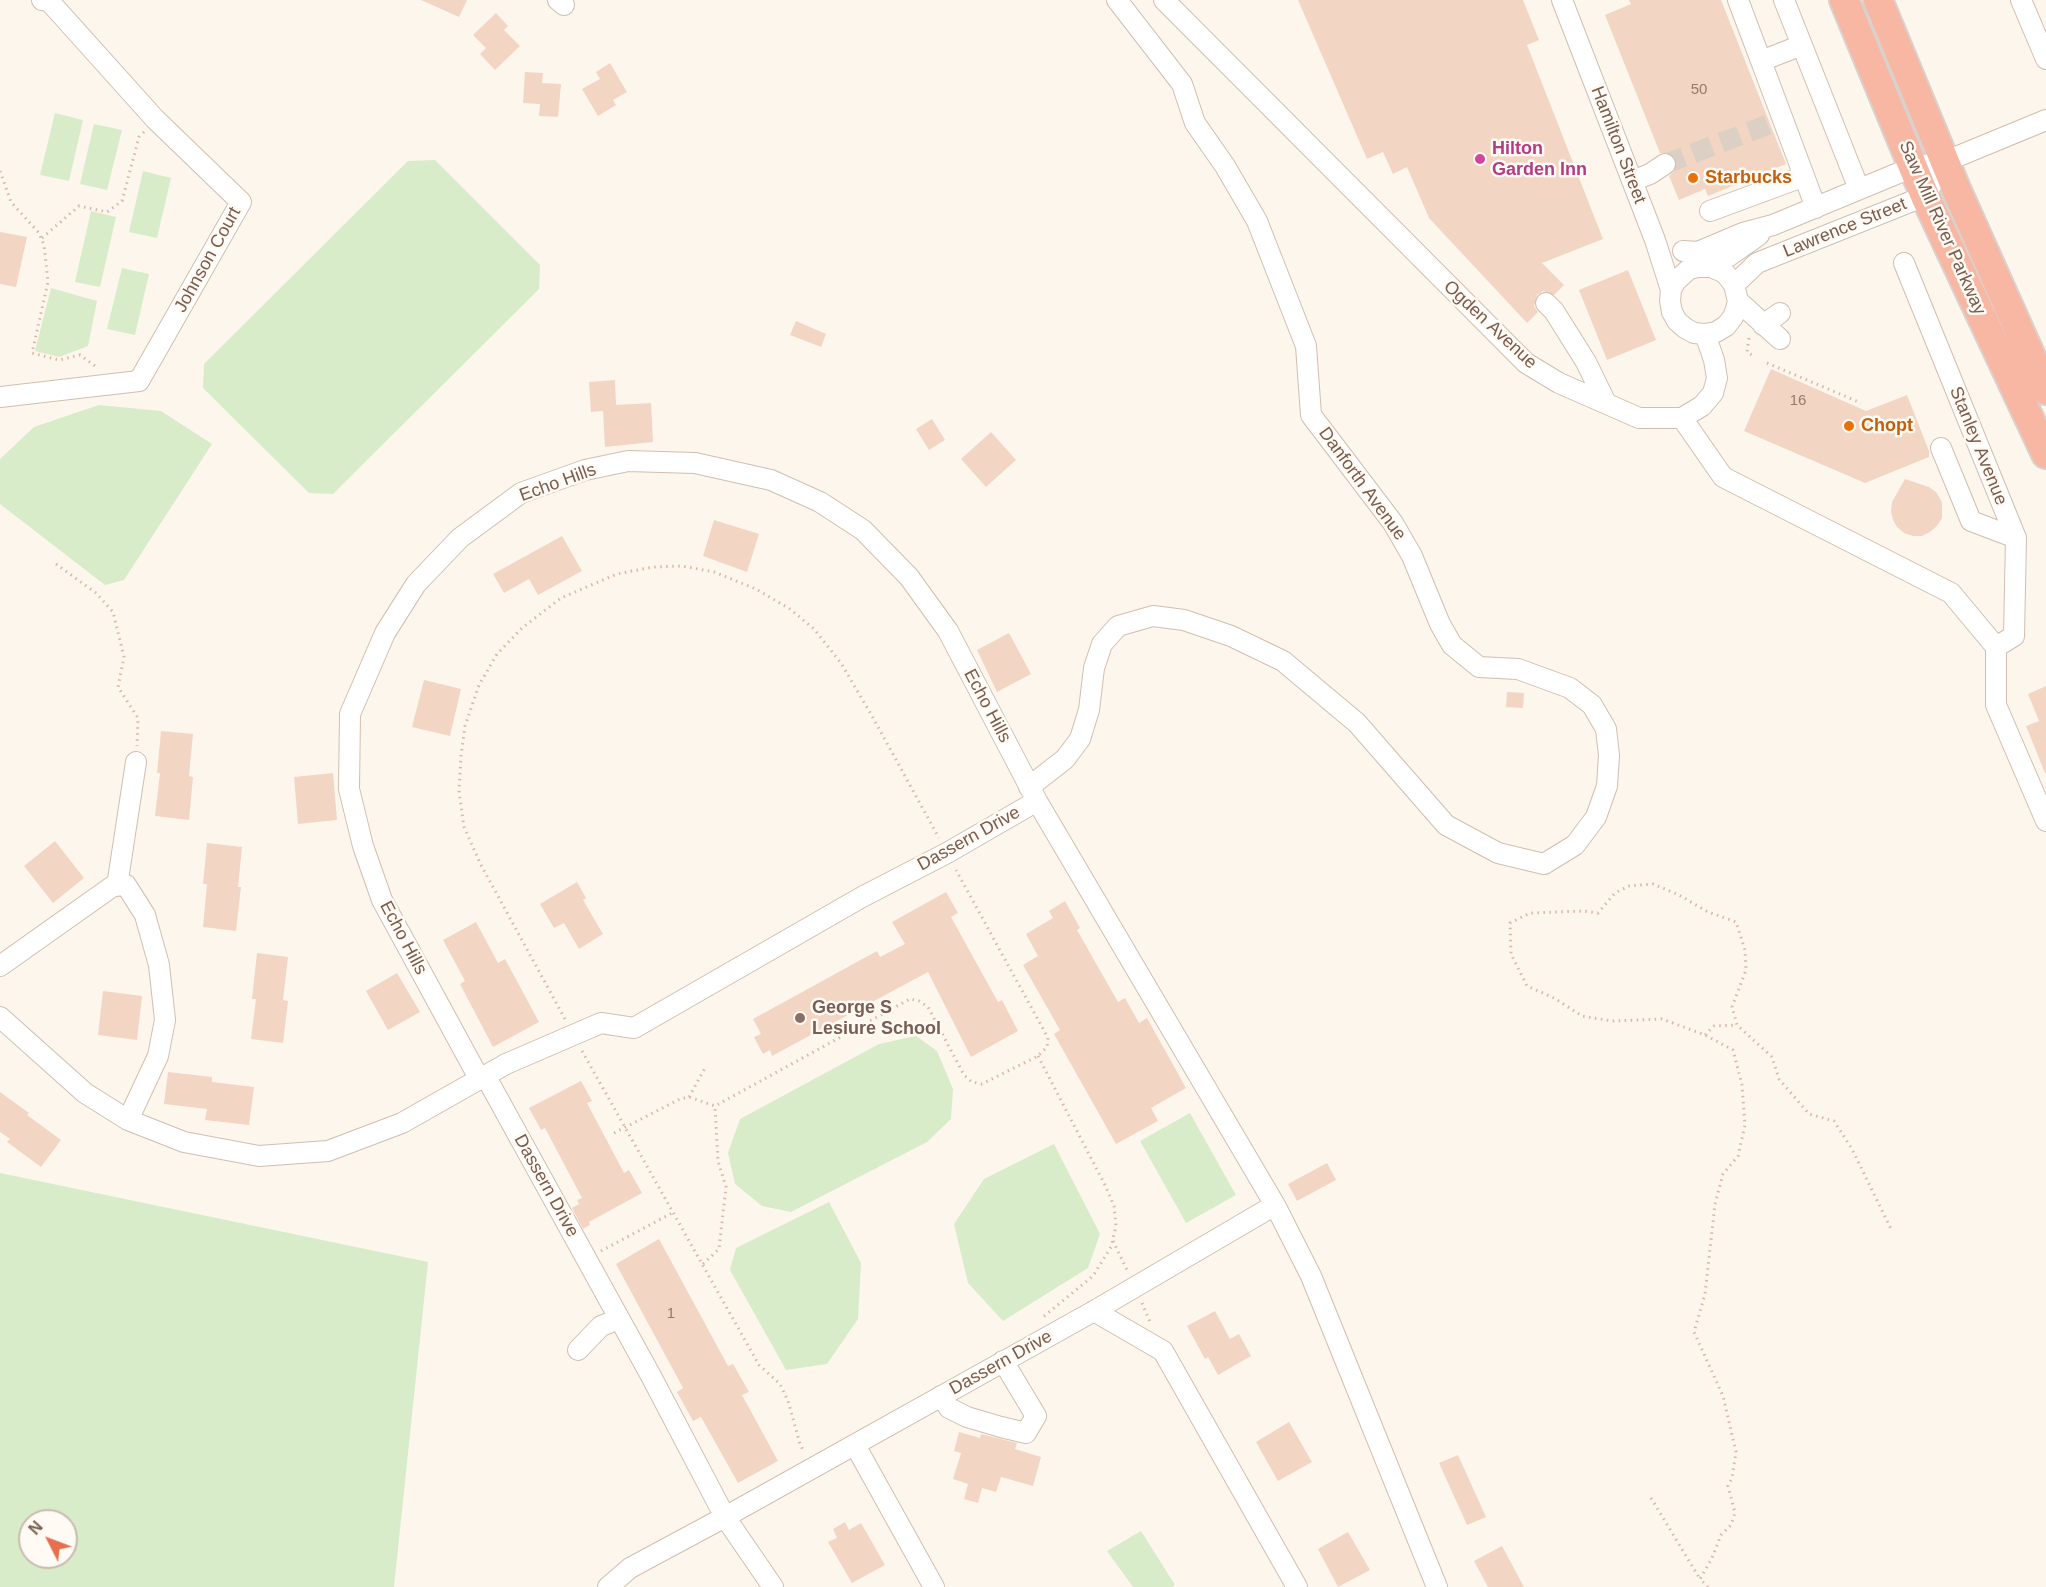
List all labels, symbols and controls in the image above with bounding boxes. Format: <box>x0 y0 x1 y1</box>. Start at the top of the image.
house number: 50 <box>1691 81 1707 99</box>
street label: Hamilton Street <box>1586 83 1650 207</box>
place label: Hilton Garden Inn <box>1492 138 1587 180</box>
street label: Saw Mill River Parkway <box>1894 138 1990 318</box>
marker: Hilton Garden Inn <box>1473 152 1487 166</box>
place label: Starbucks <box>1705 167 1792 189</box>
marker: Starbucks <box>1686 171 1700 185</box>
street label: Lawrence Street <box>1780 193 1910 263</box>
street label: Johnson Court <box>170 204 246 316</box>
street label: Ogden Avenue <box>1439 276 1541 374</box>
street label: Stanley Avenue <box>1944 384 2012 508</box>
house number: 16 <box>1790 392 1806 410</box>
place label: Chopt <box>1861 415 1913 437</box>
marker: Chopt <box>1842 419 1856 433</box>
street label: Danforth Avenue <box>1314 423 1410 545</box>
street label: Echo Hills <box>517 459 599 507</box>
street label: Echo Hills <box>959 666 1015 746</box>
street label: Dassern Drive <box>914 802 1024 876</box>
street label: Echo Hills <box>375 898 431 978</box>
place label: George S Lesiure School <box>812 997 941 1040</box>
marker: George S Lesiure School <box>793 1011 807 1025</box>
street label: Dassern Drive <box>509 1131 583 1241</box>
house number: 1 <box>667 1305 675 1323</box>
street label: Dassern Drive <box>946 1326 1056 1400</box>
north arrow <box>18 1509 78 1569</box>
text: N <box>26 1518 46 1538</box>

